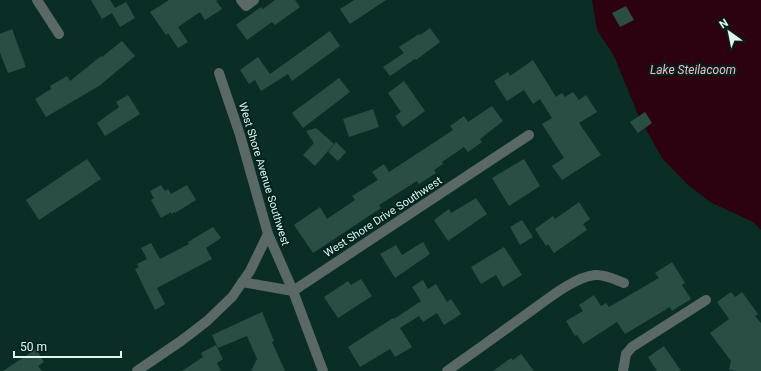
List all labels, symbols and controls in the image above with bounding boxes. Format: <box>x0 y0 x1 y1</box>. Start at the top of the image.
north arrow <box>709 12 749 52</box>
text: N <box>717 16 731 32</box>
water label: Lake Steilacoom <box>650 63 736 77</box>
street label: West Shore Avenue Southwest <box>236 101 292 248</box>
street label: West Shore Drive Southwest <box>322 174 445 260</box>
scale bar <box>14 333 121 359</box>
text: 50 m <box>20 340 47 354</box>

